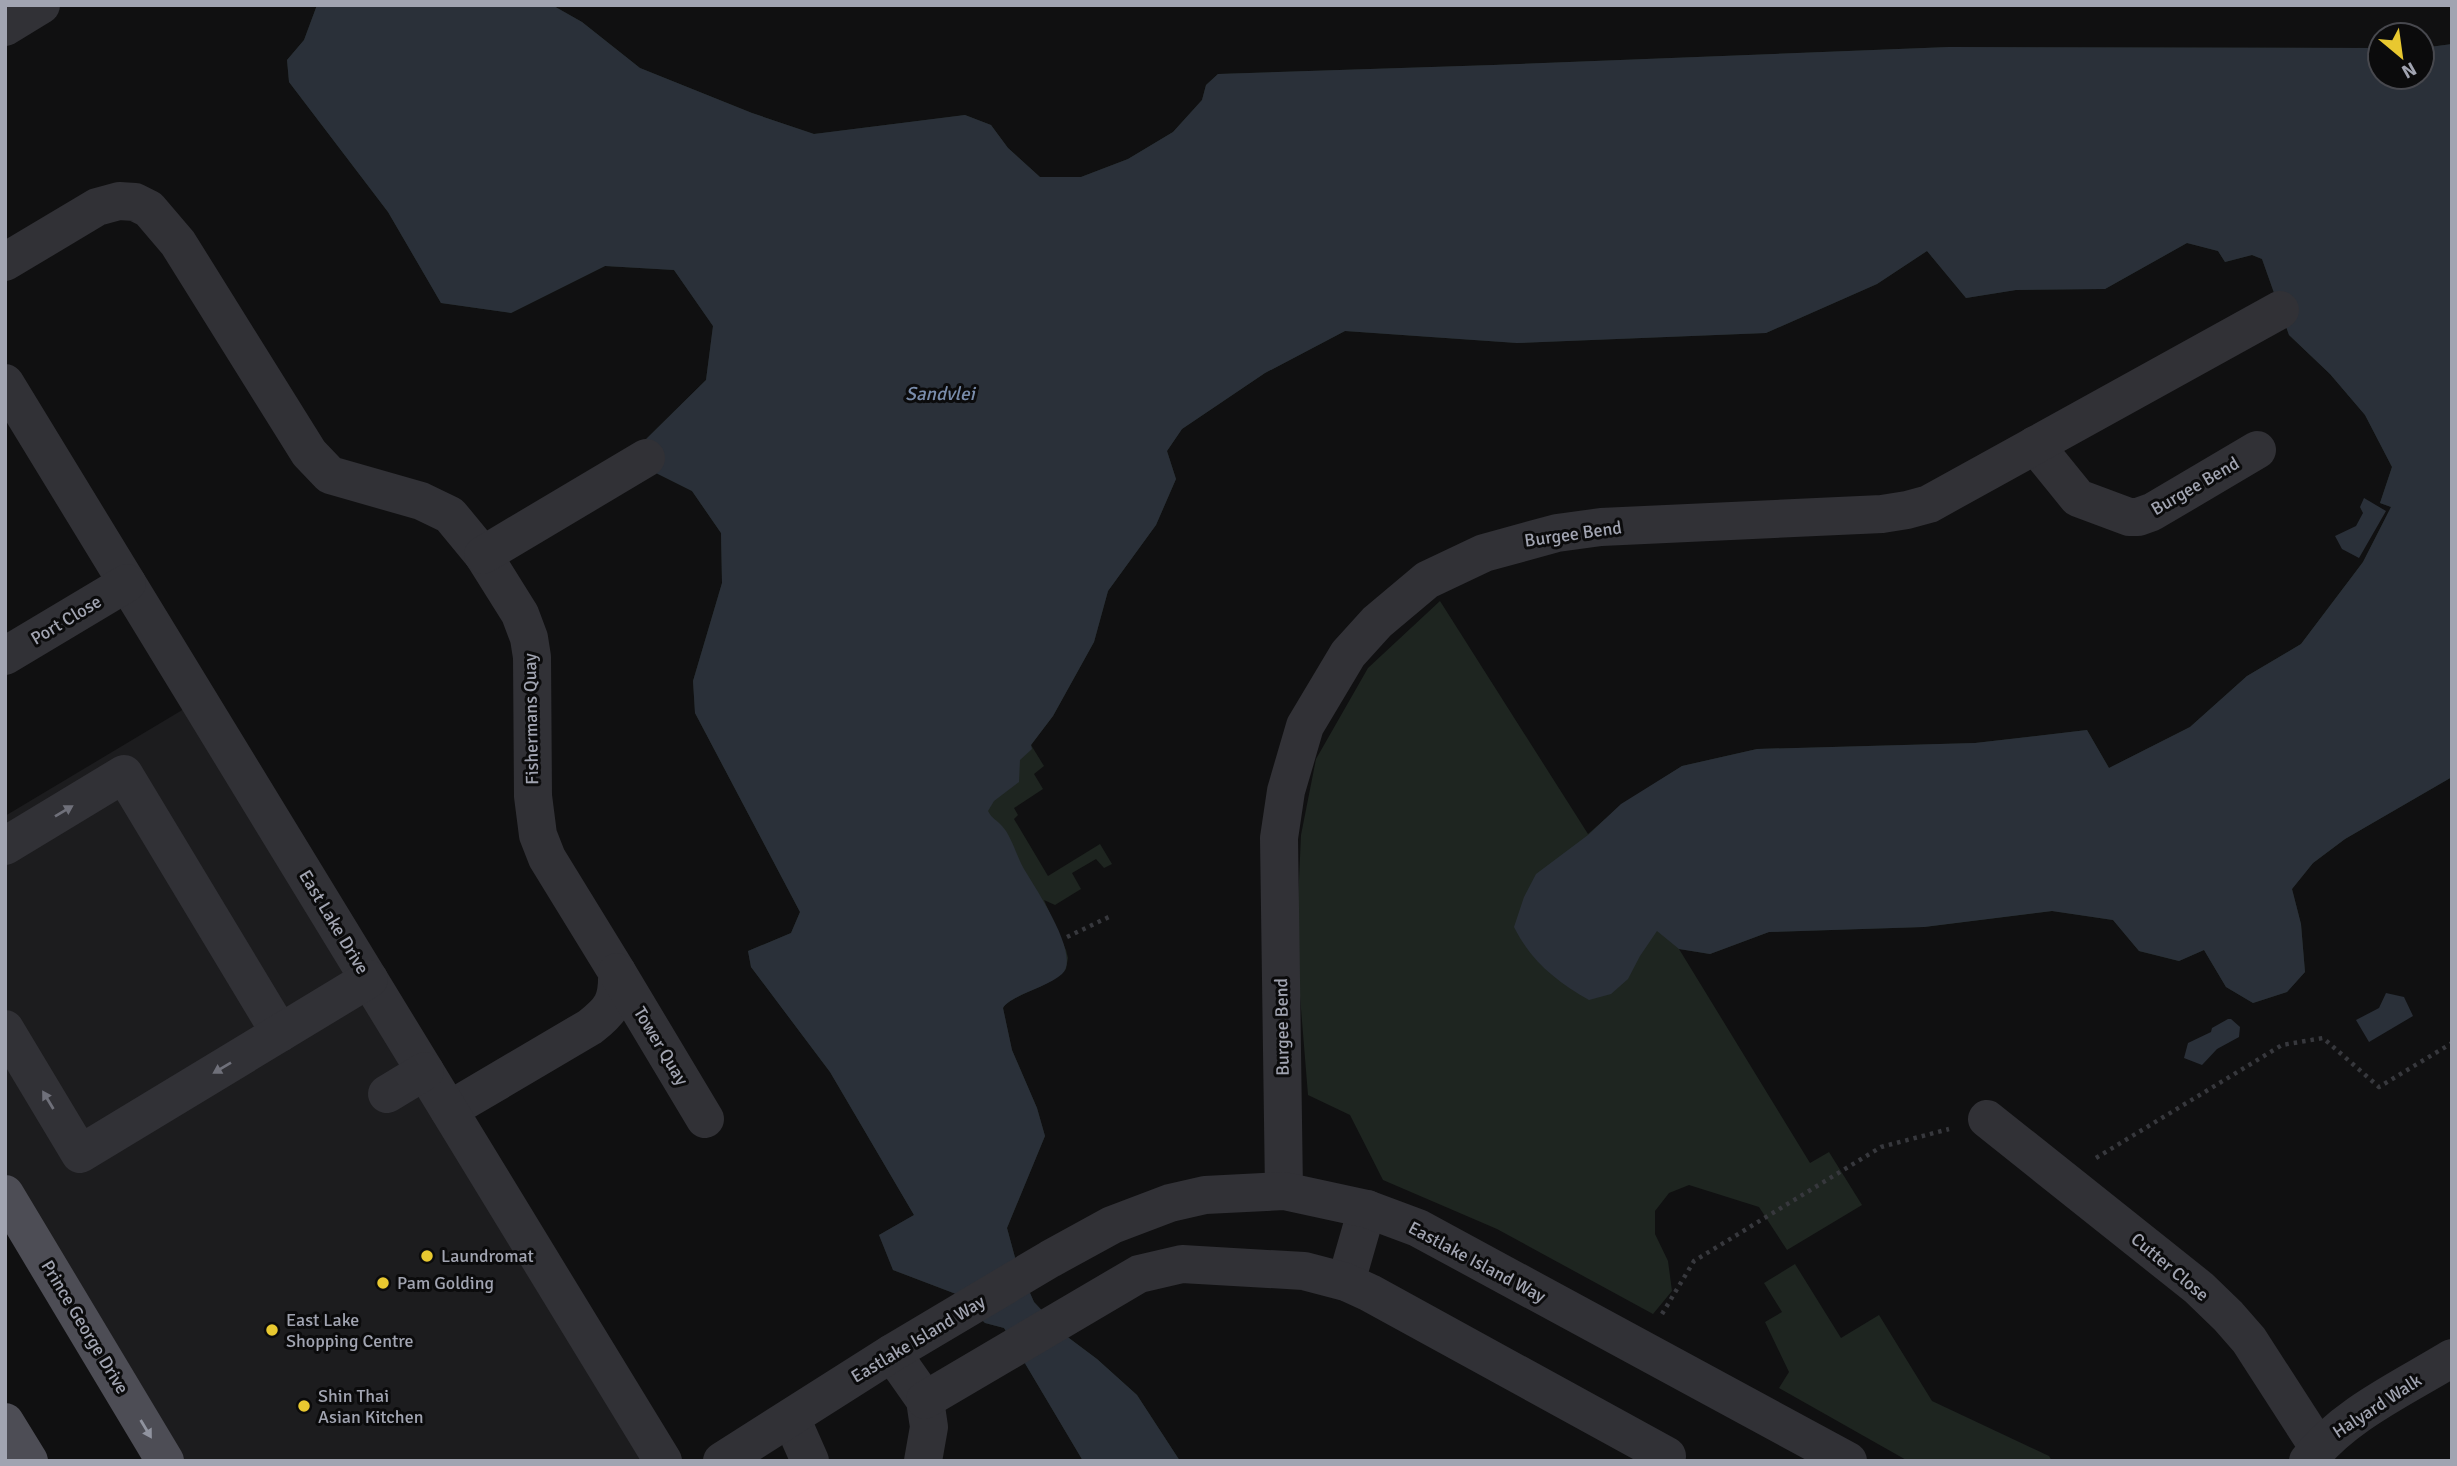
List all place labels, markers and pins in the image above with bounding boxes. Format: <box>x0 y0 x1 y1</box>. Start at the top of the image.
place label: Laundromat <box>441 1245 534 1267</box>
marker: Laundromat <box>419 1248 435 1264</box>
place label: Pam Golding <box>397 1272 494 1294</box>
marker: Pam Golding <box>375 1275 391 1291</box>
place label: East Lake Shopping Centre <box>286 1309 414 1352</box>
marker: East Lake Shopping Centre <box>264 1322 280 1338</box>
place label: Shin Thai Asian Kitchen <box>318 1385 423 1428</box>
marker: Shin Thai Asian Kitchen <box>296 1398 312 1414</box>

